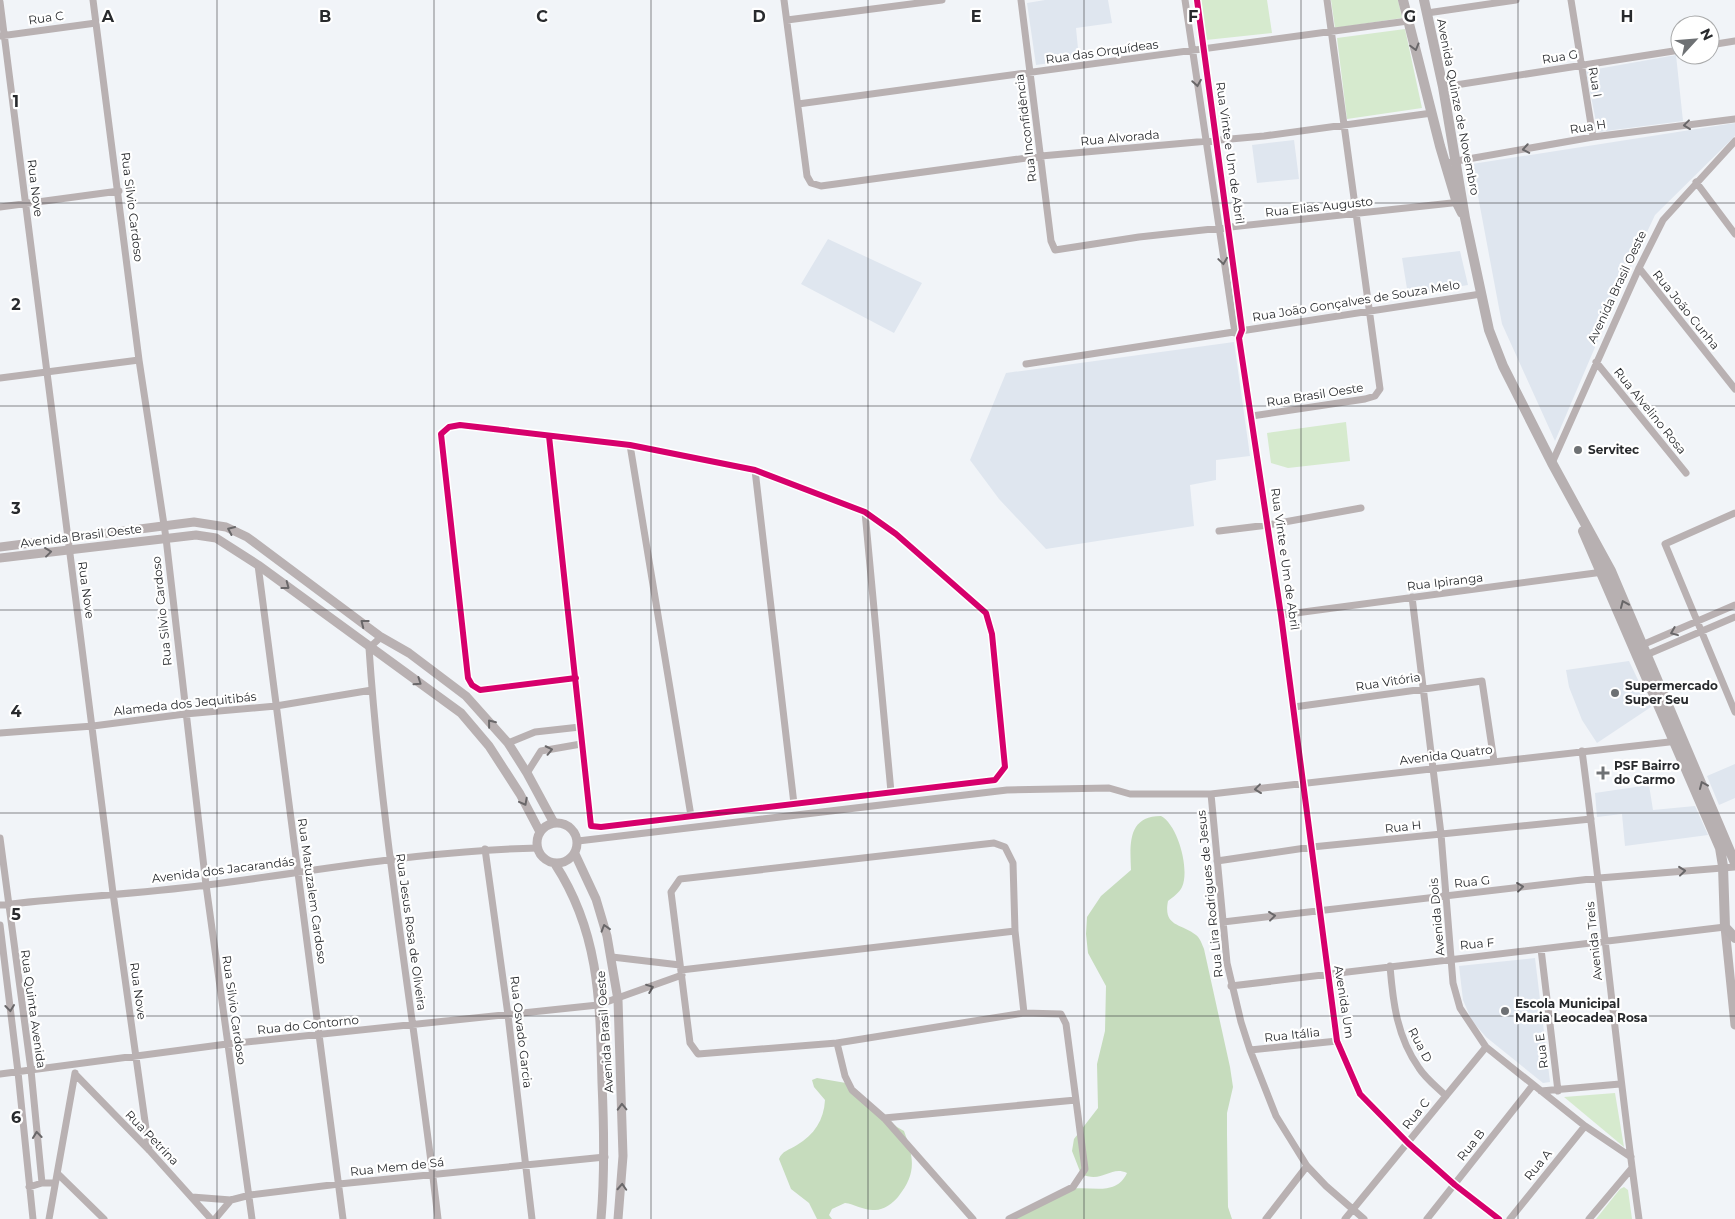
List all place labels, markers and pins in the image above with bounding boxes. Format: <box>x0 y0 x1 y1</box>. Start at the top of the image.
place label: Servitec <box>1588 442 1639 457</box>
marker: Servitec <box>1572 444 1584 456</box>
place label: Supermercado Super Seu <box>1625 678 1718 707</box>
marker: Supermercado Super Seu <box>1609 687 1621 699</box>
place label: PSF Bairro do Carmo <box>1614 758 1680 787</box>
marker: PSF Bairro do Carmo <box>1596 766 1610 780</box>
place label: Escola Municipal Maria Leocadea Rosa <box>1515 996 1648 1025</box>
marker: Escola Municipal Maria Leocadea Rosa <box>1499 1005 1511 1017</box>

